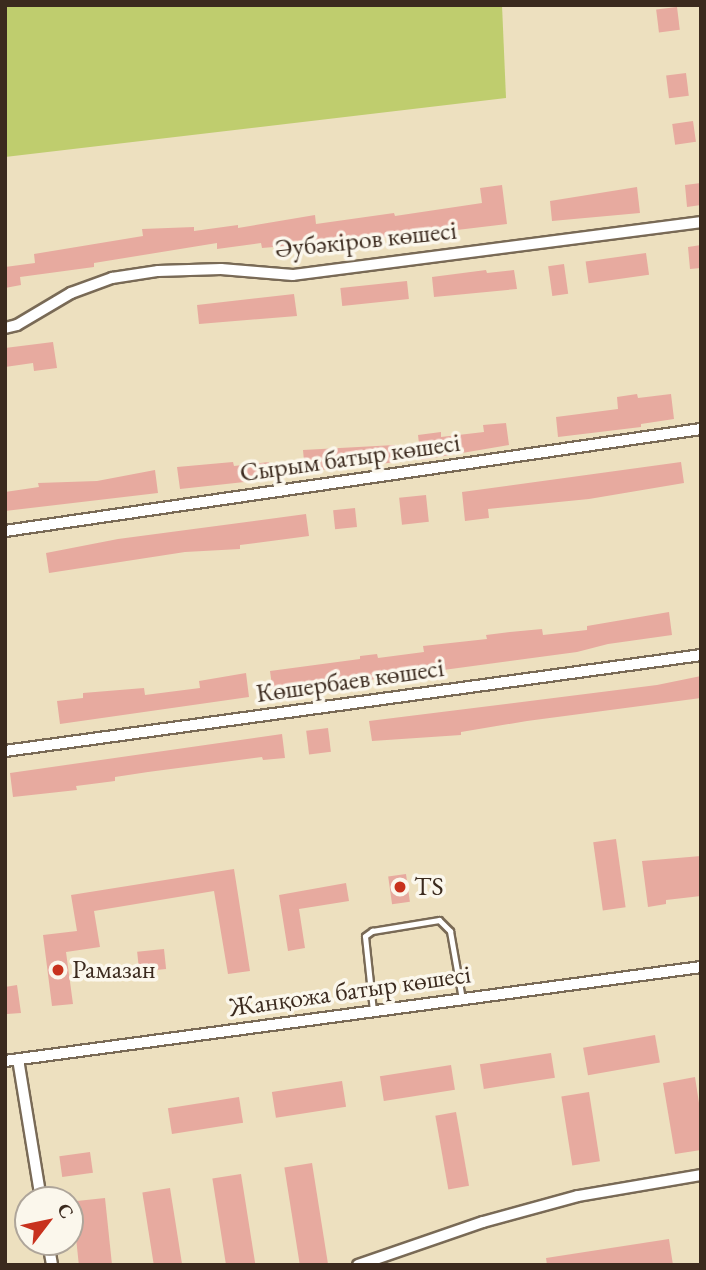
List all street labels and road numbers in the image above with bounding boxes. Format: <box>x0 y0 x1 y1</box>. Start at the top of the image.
street label: Әубәкіров көшесі <box>274 215 458 265</box>
street label: Сырым батыр көшесі <box>238 427 462 489</box>
street label: Көшербаев көшесі <box>254 652 446 710</box>
street label: Жанқожа батыр көшесі <box>227 959 473 1023</box>

